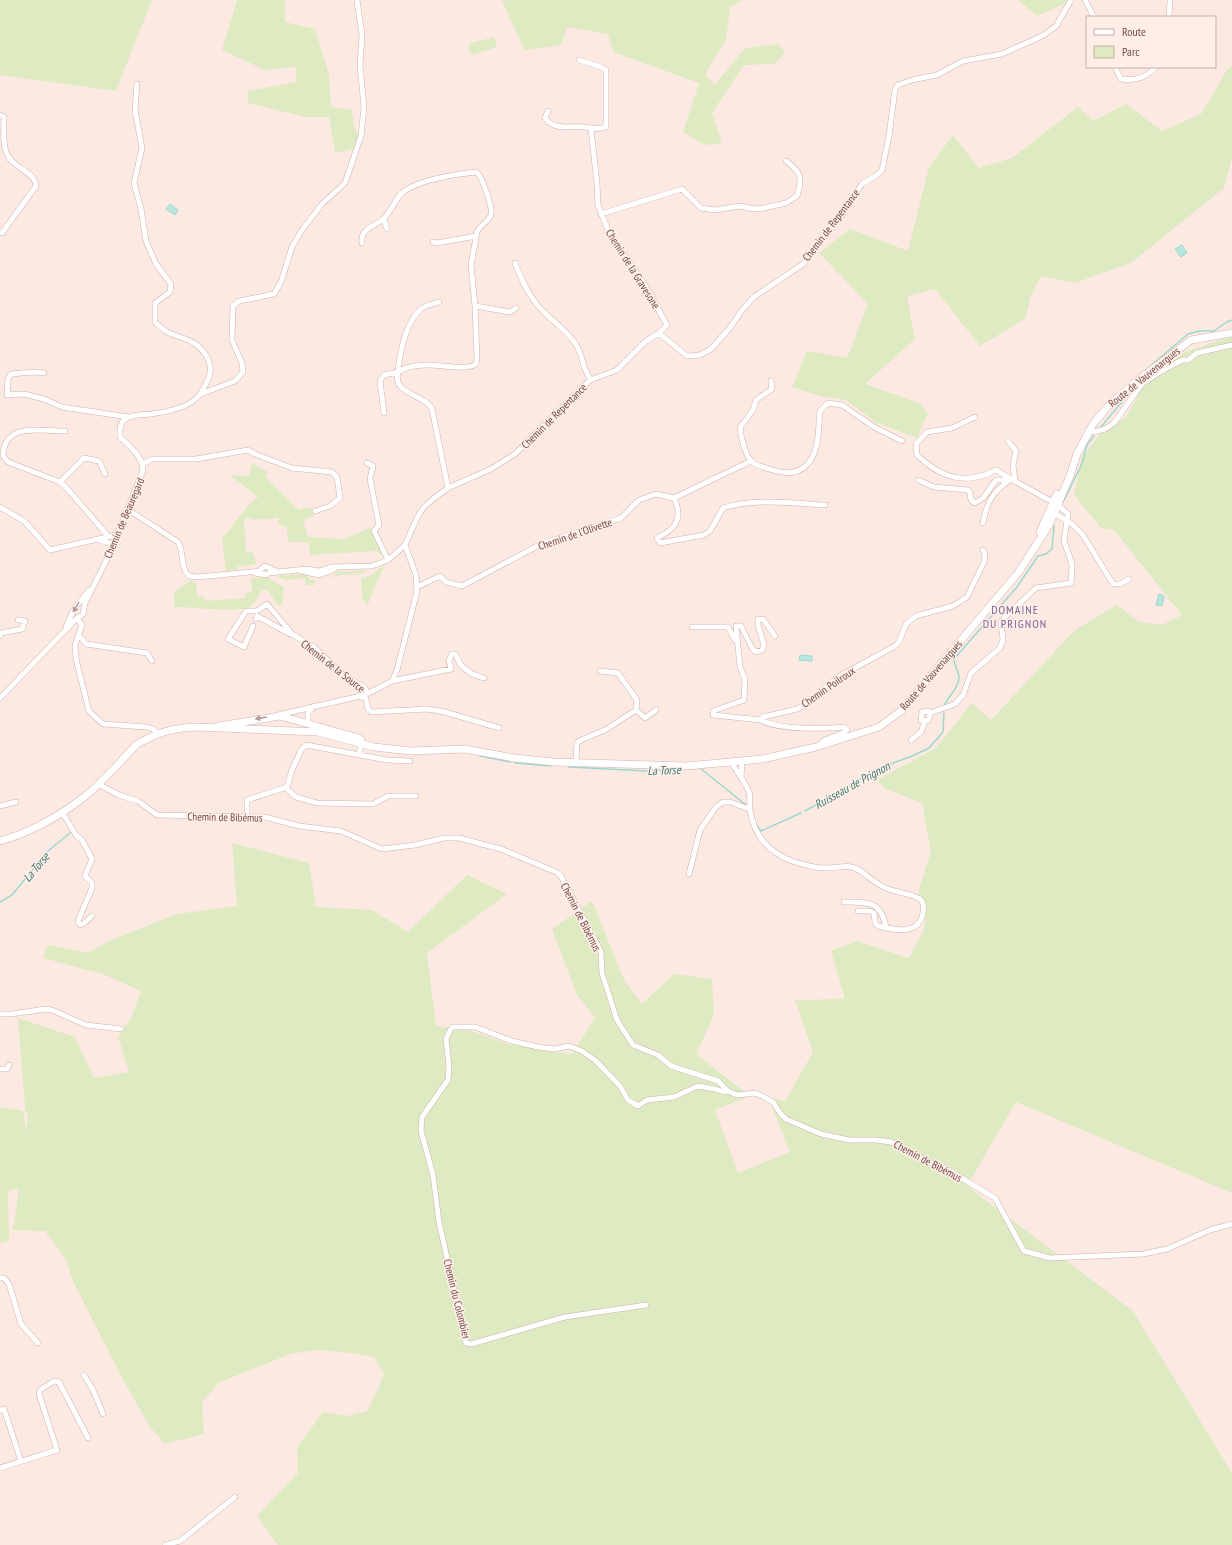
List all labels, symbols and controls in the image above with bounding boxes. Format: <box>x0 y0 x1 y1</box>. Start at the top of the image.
legend <box>1086 16 1216 68</box>
text: Route <box>1122 24 1146 39</box>
text: Parc <box>1122 44 1140 59</box>
street label: Chemin de Repentance <box>799 186 863 264</box>
street label: Chemin de la Gravesone <box>603 226 663 312</box>
street label: Route de Vauvenargues <box>1105 344 1183 410</box>
street label: Chemin de Repentance <box>518 380 590 452</box>
street label: Chemin de Beauregard <box>101 475 147 560</box>
street label: Chemin de l'Olivette <box>536 515 614 553</box>
one-way arrow <box>72 601 79 613</box>
district label: DOMAINE DU PRIGNON <box>983 602 1047 631</box>
street label: Chemin de la Source <box>298 637 368 696</box>
street label: Route de Vauvenargues <box>897 637 965 713</box>
street label: Chemin Poilroux <box>798 663 858 711</box>
one-way arrow <box>255 715 267 721</box>
water label: Ruisseau de Prignon <box>812 758 893 812</box>
water label: La Torse <box>647 762 682 778</box>
street label: Chemin de Bibémus <box>187 809 263 825</box>
water label: La Torse <box>19 849 53 885</box>
street label: Chemin de Bibémus <box>558 880 604 954</box>
street label: Chemin de Bibémus <box>891 1137 965 1185</box>
street label: Chemin du Colombier <box>440 1258 474 1340</box>

